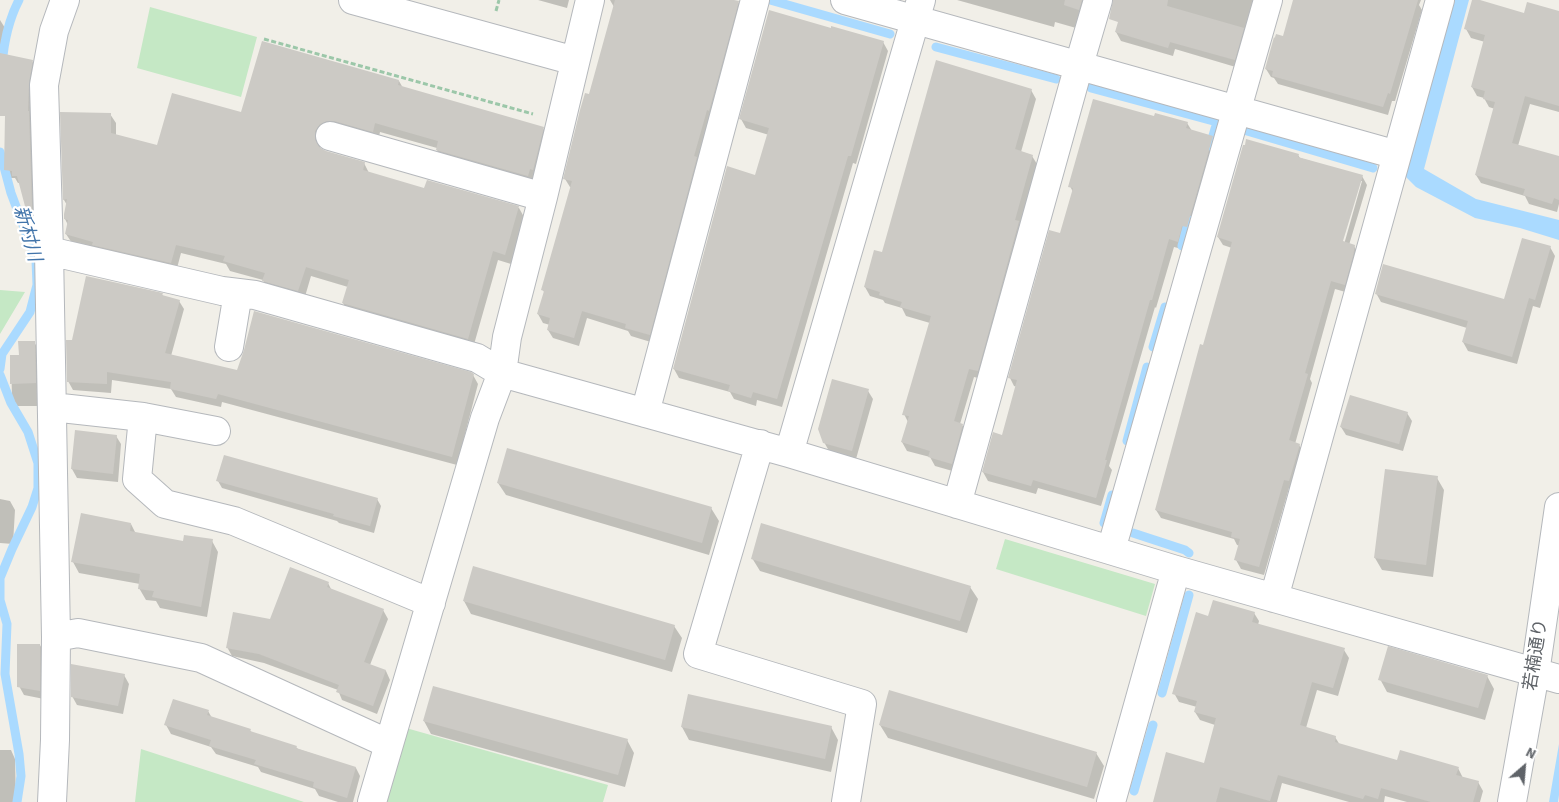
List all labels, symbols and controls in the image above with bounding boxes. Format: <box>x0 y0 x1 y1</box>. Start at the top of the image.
water label: 新村川 <box>7 203 45 265</box>
street label: 若楠通り <box>1521 618 1553 692</box>
north arrow <box>1499 742 1549 792</box>
text: N <box>1522 743 1539 765</box>

